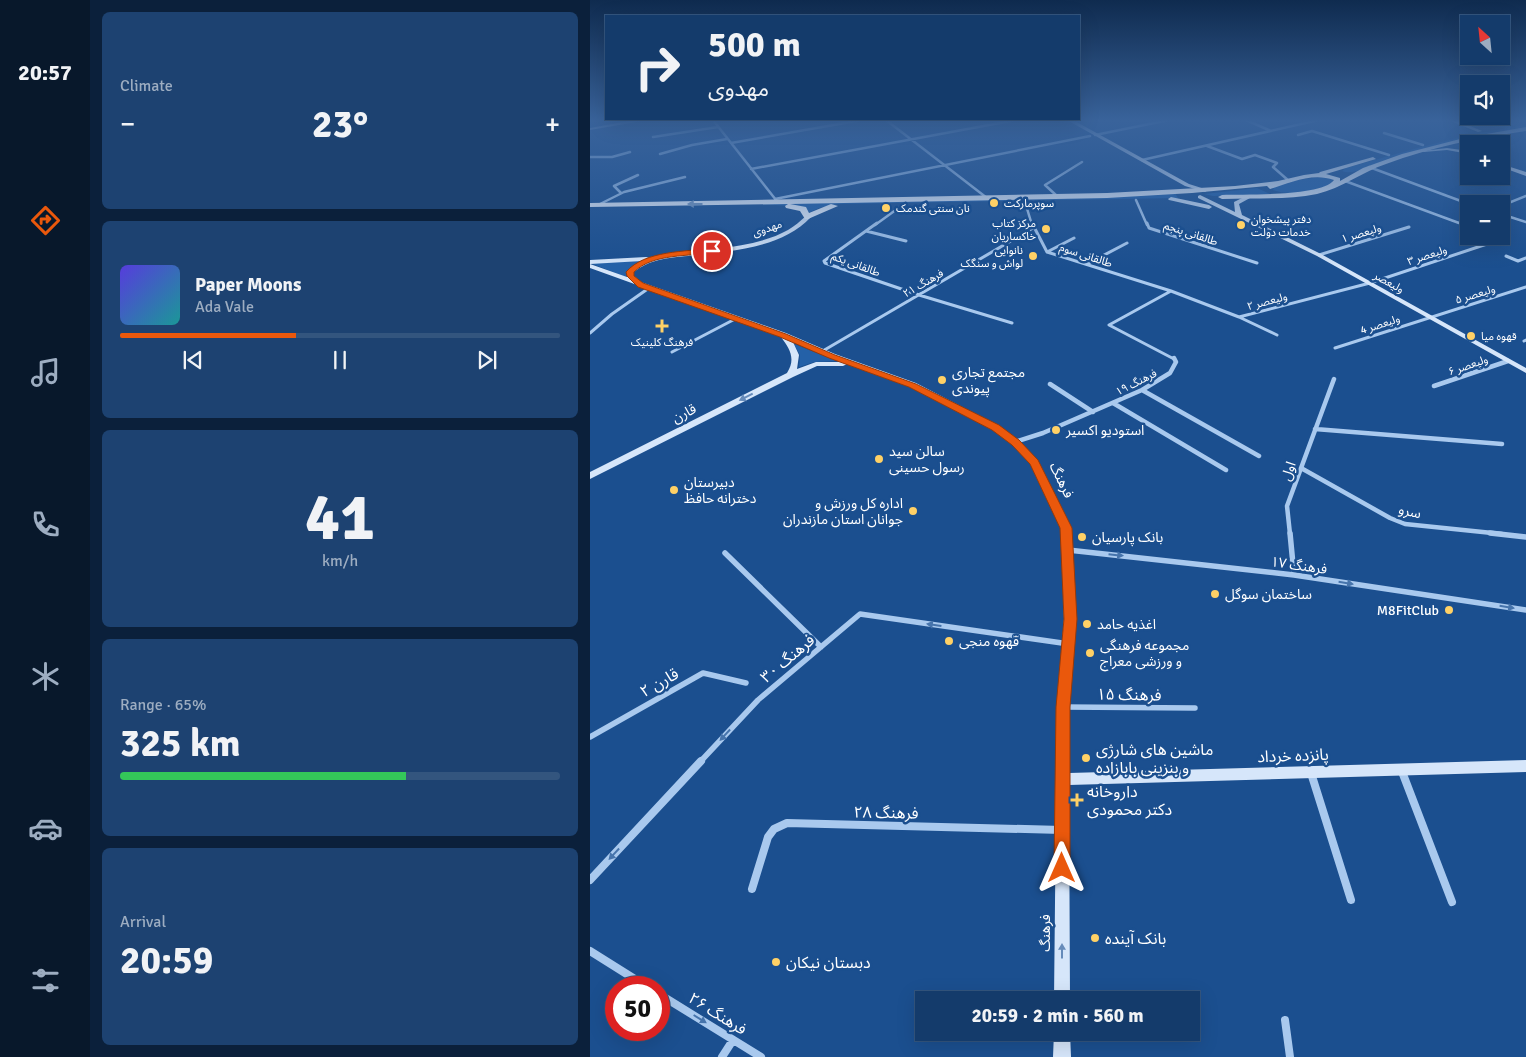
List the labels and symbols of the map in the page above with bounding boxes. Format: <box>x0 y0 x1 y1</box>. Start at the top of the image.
north arrow <box>1460 15 1510 65</box>
marker: سوپرمارکت <box>988 197 1000 209</box>
place label: سوپرمارکت <box>1004 197 1055 211</box>
one-way arrow <box>687 200 703 208</box>
marker: نان سنتی گندمک <box>880 202 892 214</box>
place label: نان سنتی گندمک <box>896 202 970 215</box>
place label: دفتر پیشخوان خدمات دولت <box>1251 213 1311 239</box>
street label: مهدوی <box>751 217 784 240</box>
place label: مرکز کتاب خاکساریان <box>992 217 1037 243</box>
street label: طالقانی پنجم <box>1162 219 1219 250</box>
marker: دفتر پیشخوان خدمات دولت <box>1235 219 1247 231</box>
street label: ولیعصر ١ <box>1340 221 1383 246</box>
marker: مرکز کتاب خاکساریان <box>1040 223 1052 235</box>
pin <box>691 230 733 272</box>
street label: طالقانی سوم <box>1057 241 1114 271</box>
street label: ولیعصر ٣ <box>1406 243 1449 268</box>
place label: نانوایی لواش و سنگک <box>961 244 1023 270</box>
street label: طالقانی یکم <box>829 250 882 281</box>
marker: نانوایی لواش و سنگک <box>1027 250 1039 262</box>
street label: فرهنگ ۲۱ <box>901 267 946 300</box>
street label: ولیعصر <box>1371 268 1406 296</box>
street label: ولیعصر ۵ <box>1454 282 1497 307</box>
street label: ولیعصر ٢ <box>1246 290 1289 313</box>
street label: ولیعصر 4 <box>1359 312 1402 337</box>
marker: فرهنگ کلینیک <box>655 319 669 333</box>
marker: قهوه میا <box>1465 330 1477 342</box>
place label: قهوه میا <box>1481 330 1517 343</box>
place label: فرهنگ کلینیک <box>631 336 693 349</box>
street label: ولیعصر ۶ <box>1447 353 1490 378</box>
place label: مجتمع تجاری پیوندی <box>952 364 1025 398</box>
street label: فرهنگ ۱۹ <box>1113 366 1159 398</box>
marker: مجتمع تجاری پیوندی <box>936 374 948 386</box>
one-way arrow <box>739 393 754 401</box>
street label: قارن <box>669 400 699 427</box>
place label: استودیو اکسیر <box>1065 422 1144 439</box>
marker: استودیو اکسیر <box>1050 424 1062 436</box>
place label: سالن سید رسول حسینی <box>889 443 965 476</box>
marker: سالن سید رسول حسینی <box>873 453 885 465</box>
street label: اول <box>1277 459 1300 483</box>
street label: فرهنگ <box>1046 460 1077 501</box>
place label: دبیرستان دخترانه حافظ <box>684 474 757 507</box>
marker: دبیرستان دخترانه حافظ <box>668 484 680 496</box>
place label: اداره کل ورزش و جوانان استان مازندران <box>783 495 903 528</box>
street label: سرو <box>1397 501 1423 522</box>
marker: اداره کل ورزش و جوانان استان مازندران <box>907 505 919 517</box>
place label: بانک پارسیان <box>1092 529 1163 547</box>
marker: بانک پارسیان <box>1076 531 1088 543</box>
one-way arrow <box>1108 551 1124 559</box>
street label: فرهنگ ۱۷ <box>1270 553 1328 578</box>
one-way arrow <box>1339 579 1355 587</box>
place label: ساختمان سوگل <box>1225 586 1312 603</box>
marker: ساختمان سوگل <box>1209 588 1221 600</box>
place label: M8FitClub <box>1377 602 1439 619</box>
one-way arrow <box>1499 603 1515 611</box>
marker: M8FitClub <box>1443 604 1455 616</box>
place label: اغذیه حامد <box>1097 616 1156 633</box>
marker: اغذیه حامد <box>1081 618 1093 630</box>
one-way arrow <box>926 621 942 629</box>
street label: فرهنگ ۳۰ <box>756 630 819 687</box>
place label: قهوه منجی <box>959 633 1019 650</box>
marker: قهوه منجی <box>943 635 955 647</box>
place label: مجموعه فرهنگی و ورزشی معراج <box>1100 637 1189 672</box>
marker: مجموعه فرهنگی و ورزشی معراج <box>1084 647 1096 659</box>
street label: قارن ٢ <box>637 664 682 702</box>
street label: فرهنگ ۱۵ <box>1096 684 1162 706</box>
one-way arrow <box>719 729 731 741</box>
place label: ماشین های شارژی و بنزینی بابازاده <box>1096 740 1213 778</box>
street label: پانزده خرداد <box>1257 745 1329 767</box>
marker: ماشین های شارژی و بنزینی بابازاده <box>1080 752 1092 764</box>
place label: داروخانه دکتر محمودی <box>1087 782 1172 820</box>
marker: داروخانه دکتر محمودی <box>1071 794 1083 806</box>
street label: فرهنگ ۲۸ <box>853 802 919 824</box>
position arrow <box>1035 841 1087 893</box>
one-way arrow <box>608 848 620 860</box>
street label: فرهنگ <box>1037 914 1054 952</box>
place label: بانک آینده <box>1105 929 1166 949</box>
marker: بانک آینده <box>1089 932 1101 944</box>
one-way arrow <box>1058 943 1066 959</box>
place label: دبستان نیکان <box>786 953 871 973</box>
marker: دبستان نیکان <box>770 956 782 968</box>
speed limit sign: 50 <box>605 976 670 1041</box>
street label: فرهنگ ۲۶ <box>685 988 750 1040</box>
one-way arrow <box>694 1015 707 1024</box>

